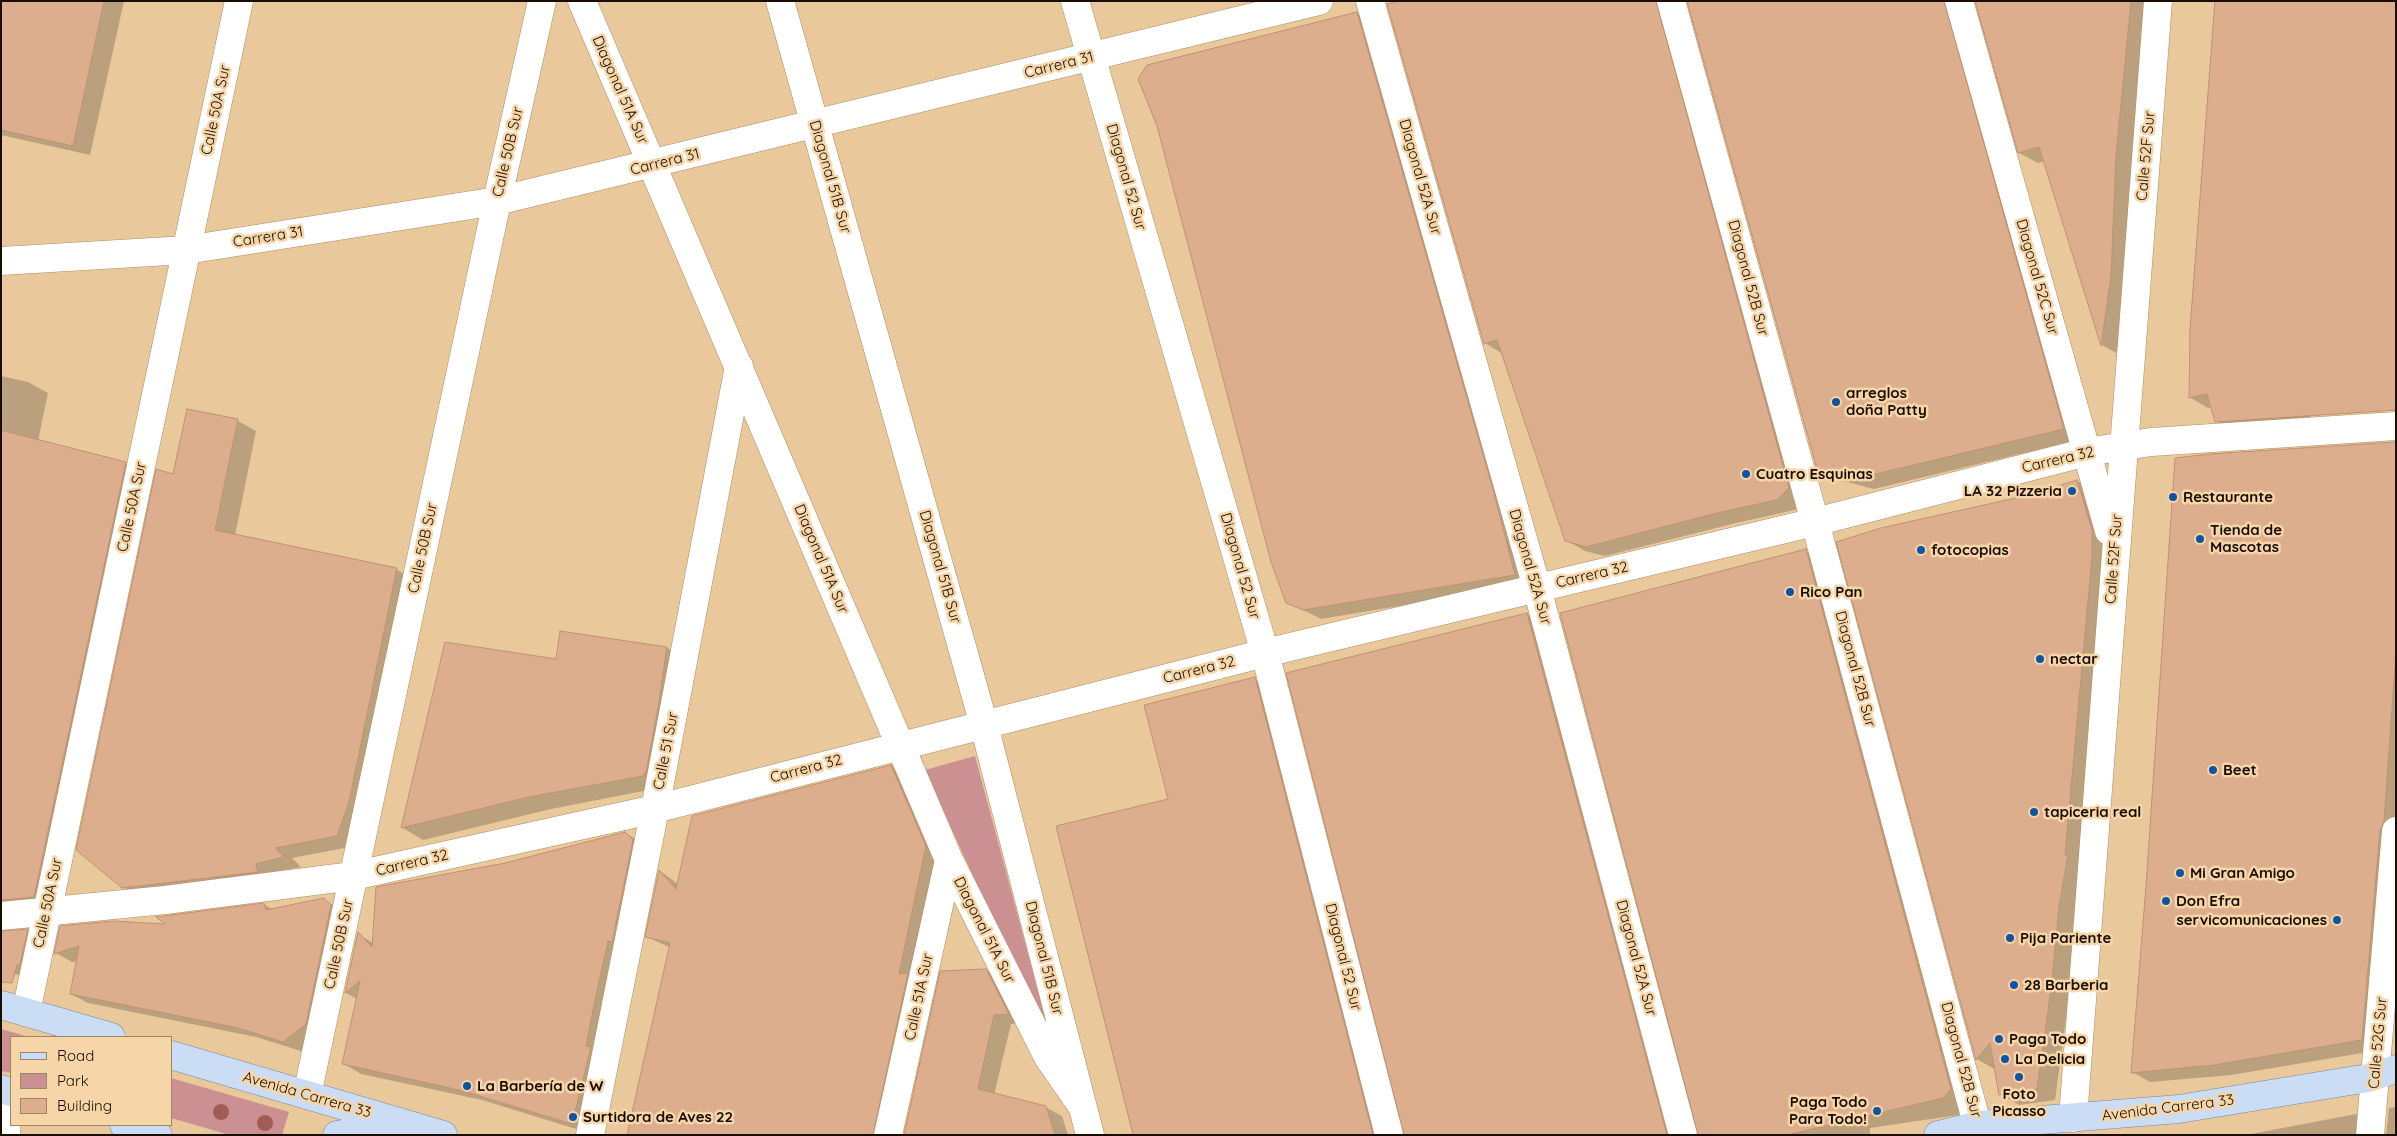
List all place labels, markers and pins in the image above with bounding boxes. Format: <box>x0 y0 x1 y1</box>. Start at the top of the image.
place label: arreglos doña Patty <box>1846 384 1927 419</box>
marker: arreglos doña Patty <box>1830 396 1842 408</box>
place label: Cuatro Esquinas <box>1756 465 1873 483</box>
marker: Cuatro Esquinas <box>1740 468 1752 480</box>
place label: LA 32 Pizzeria <box>1964 482 2062 500</box>
marker: LA 32 Pizzeria <box>2066 485 2078 497</box>
place label: Restaurante <box>2183 488 2273 506</box>
marker: Restaurante <box>2167 491 2179 503</box>
place label: Tienda de Mascotas <box>2210 521 2282 556</box>
marker: Tienda de Mascotas <box>2194 533 2206 545</box>
place label: fotocopias <box>1931 541 2009 559</box>
marker: fotocopias <box>1915 544 1927 556</box>
place label: Rico Pan <box>1800 583 1863 601</box>
marker: Rico Pan <box>1784 586 1796 598</box>
place label: nectar <box>2050 650 2098 668</box>
marker: nectar <box>2034 653 2046 665</box>
place label: Beet <box>2223 761 2257 779</box>
marker: Beet <box>2207 764 2219 776</box>
place label: tapiceria real <box>2044 803 2141 821</box>
marker: tapiceria real <box>2028 806 2040 818</box>
place label: Mi Gran Amigo <box>2190 864 2295 882</box>
marker: Mi Gran Amigo <box>2174 867 2186 879</box>
place label: Don Efra <box>2176 892 2240 910</box>
marker: Don Efra <box>2160 895 2172 907</box>
place label: servicomunicaciones <box>2176 911 2327 929</box>
marker: servicomunicaciones <box>2331 914 2343 926</box>
place label: Pija Pariente <box>2020 929 2111 947</box>
marker: Pija Pariente <box>2004 932 2016 944</box>
place label: 28 Barberia <box>2024 976 2108 994</box>
marker: 28 Barberia <box>2008 979 2020 991</box>
place label: Paga Todo <box>2009 1030 2086 1048</box>
marker: Paga Todo <box>1993 1033 2005 1045</box>
place label: La Delicia <box>2015 1050 2085 1068</box>
marker: La Delicia <box>1999 1053 2011 1065</box>
marker: Foto Picasso <box>2013 1071 2025 1083</box>
place label: La Barbería de W <box>477 1077 603 1095</box>
marker: La Barbería de W <box>461 1080 473 1092</box>
place label: Foto Picasso <box>1992 1085 2046 1120</box>
place label: Paga Todo Para Todo! <box>1789 1093 1867 1128</box>
marker: Paga Todo Para Todo! <box>1871 1105 1883 1117</box>
place label: Surtidora de Aves 22 <box>583 1108 733 1126</box>
marker: Surtidora de Aves 22 <box>567 1111 579 1123</box>

